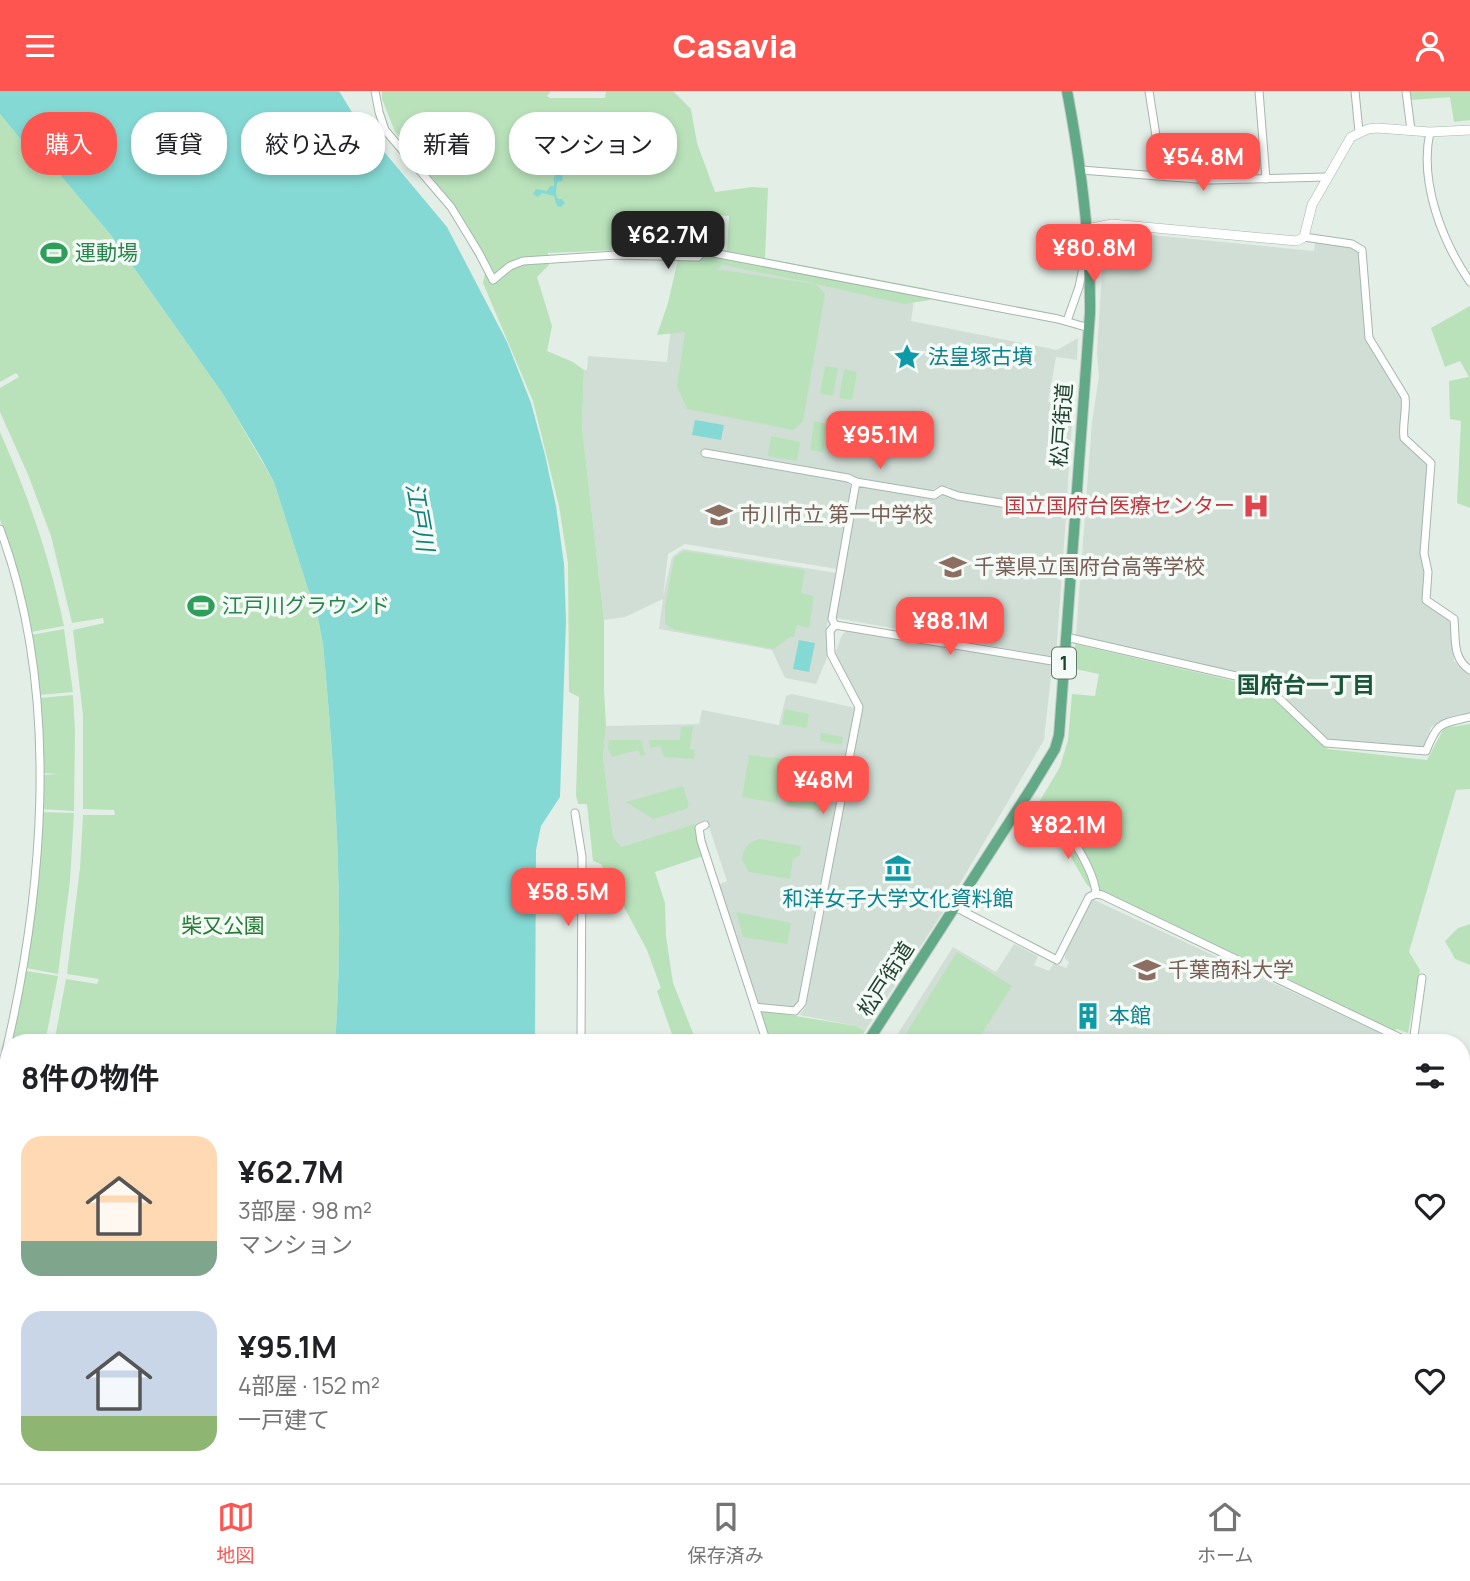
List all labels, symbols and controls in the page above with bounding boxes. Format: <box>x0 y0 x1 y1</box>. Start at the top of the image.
text: Casavia <box>673 24 797 68</box>
icon: menu <box>21 27 59 65</box>
icon: person <box>1411 27 1449 65</box>
chip: 購入 <box>21 112 117 175</box>
chip: 賃貸 <box>131 112 227 175</box>
chip: 絞り込み <box>241 112 385 175</box>
chip: 新着 <box>399 112 495 175</box>
chip: マンション <box>509 112 677 175</box>
pin: ¥54.8M <box>1146 133 1260 193</box>
text: ¥54.8M <box>1162 140 1244 172</box>
pin: ¥62.7M <box>611 211 725 271</box>
text: ¥62.7M <box>628 218 708 250</box>
pin: ¥80.8M <box>1037 225 1151 284</box>
text: ¥80.8M <box>1052 231 1136 263</box>
sports icon: 運動場 <box>39 238 69 268</box>
place label: 運動場 <box>75 238 138 266</box>
place icon: 法皇塚古墳 <box>892 342 922 372</box>
place label: 法皇塚古墳 <box>928 342 1033 370</box>
street label: 松戸街道 <box>1044 382 1078 468</box>
pin: ¥95.1M <box>823 411 937 471</box>
text: ¥95.1M <box>842 418 918 450</box>
water label: 江戸川 <box>399 480 443 557</box>
place label: 国立国府台医療センター <box>1004 491 1235 519</box>
hospital icon: 国立国府台医療センター <box>1241 491 1271 521</box>
school or university icon: 市川市立 第一中学校 <box>704 500 734 530</box>
place label: 市川市立 第一中学校 <box>740 500 933 528</box>
school or university icon: 千葉県立国府台高等学校 <box>938 552 968 582</box>
place label: 千葉県立国府台高等学校 <box>974 552 1205 580</box>
sports icon: 江戸川グラウンド <box>186 591 216 621</box>
place label: 江戸川グラウンド <box>222 591 390 619</box>
pin: ¥88.1M <box>893 597 1007 657</box>
text: ¥88.1M <box>912 604 988 636</box>
road number: 1 <box>1052 647 1076 678</box>
district label: 国府台一丁目 <box>1237 668 1375 700</box>
pin: ¥48M <box>782 757 864 816</box>
text: ¥48M <box>793 763 853 795</box>
pin: ¥82.1M <box>1011 801 1125 861</box>
text: ¥82.1M <box>1030 808 1106 840</box>
museum icon: 和洋女子大学文化資料館 <box>883 853 913 883</box>
pin: ¥58.5M <box>511 869 625 928</box>
text: ¥58.5M <box>527 875 609 907</box>
place label: 和洋女子大学文化資料館 <box>783 884 1014 912</box>
park label: 柴又公園 <box>181 911 265 939</box>
street label: 松戸街道 <box>851 936 920 1021</box>
school or university icon: 千葉商科大学 <box>1132 955 1162 985</box>
place label: 千葉商科大学 <box>1168 955 1294 983</box>
building icon: 本館 <box>1073 1001 1103 1031</box>
place label: 本館 <box>1109 1001 1151 1029</box>
text: 8件の物件 <box>21 1057 159 1098</box>
icon: filters <box>1411 1057 1449 1095</box>
text: ¥62.7M <box>238 1151 344 1192</box>
icon: home <box>77 1164 161 1248</box>
icon: heart <box>1411 1187 1449 1225</box>
text: 3部屋 · 98 m² <box>238 1194 372 1226</box>
text: マンション <box>238 1228 353 1260</box>
text: ¥95.1M <box>238 1326 337 1367</box>
icon: home <box>77 1339 161 1423</box>
icon: heart <box>1411 1362 1449 1400</box>
text: 4部屋 · 152 m² <box>238 1369 380 1401</box>
text: 一戸建て <box>238 1403 330 1435</box>
tab: 地図 <box>217 1498 255 1568</box>
tab: 保存済み <box>688 1498 764 1568</box>
tab: ホーム <box>1197 1498 1253 1568</box>

